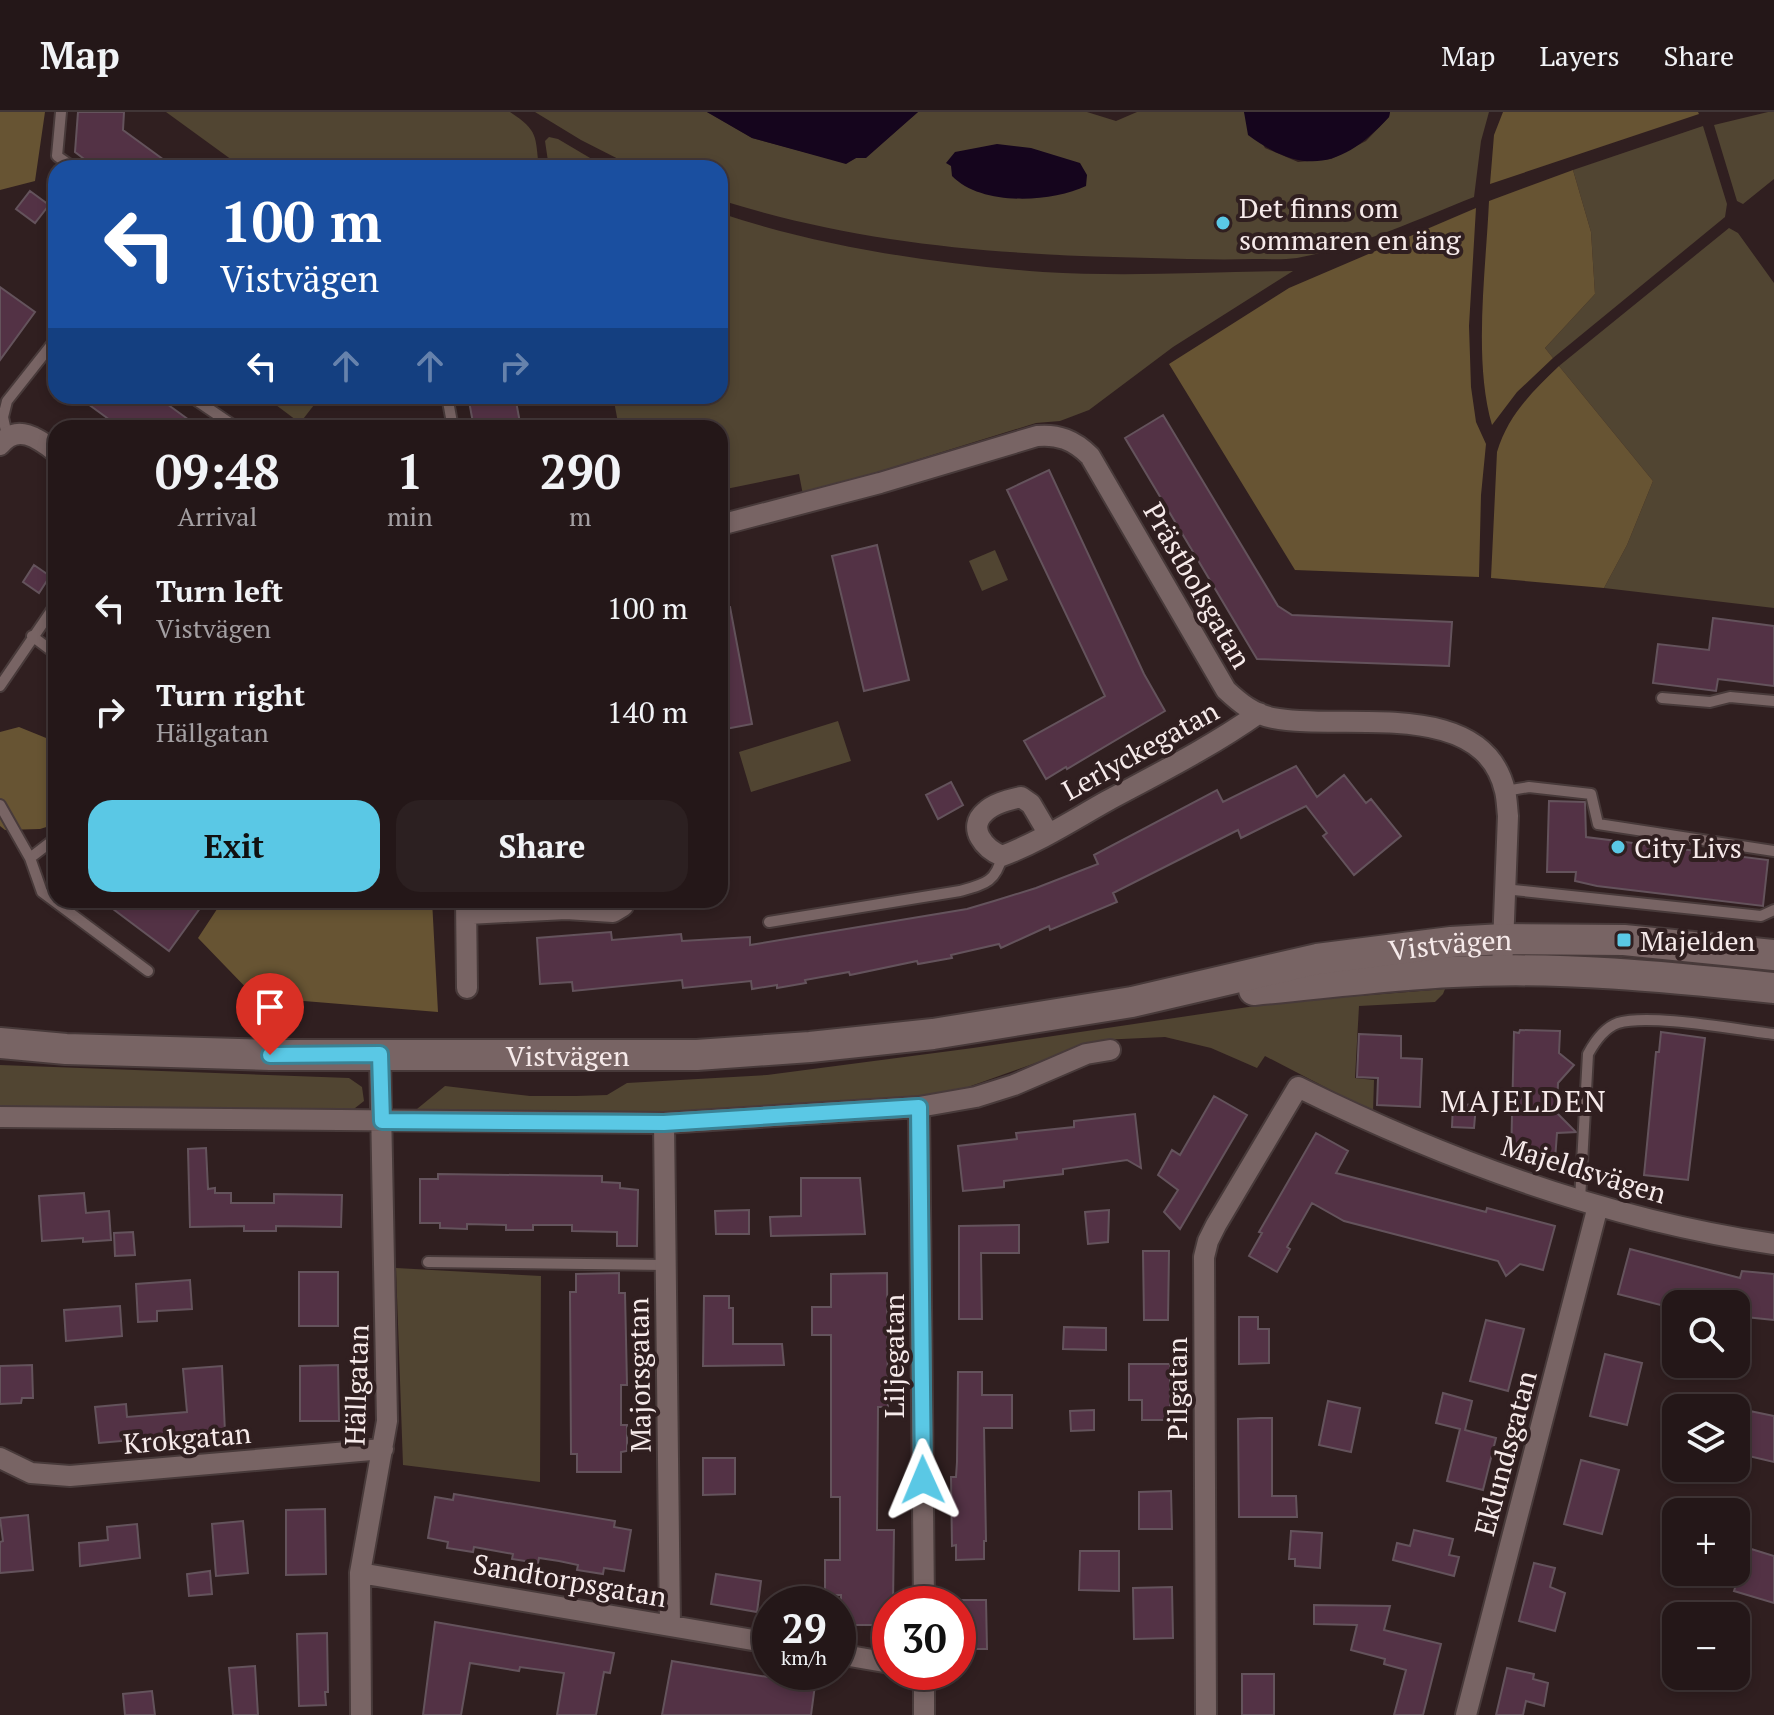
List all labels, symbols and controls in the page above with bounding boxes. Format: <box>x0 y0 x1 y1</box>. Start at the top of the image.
text: Map <box>40 30 120 80</box>
text: Map <box>1441 37 1495 74</box>
text: Layers <box>1539 37 1620 74</box>
text: Share <box>1664 37 1734 74</box>
text: 100 m <box>220 184 382 258</box>
place label: Det finns om sommaren en äng <box>1239 189 1462 258</box>
icon: left <box>88 192 192 296</box>
marker: Det finns om sommaren en äng <box>1214 214 1232 232</box>
text: Vistvägen <box>220 255 379 302</box>
icon: left <box>240 344 284 388</box>
icon: ahead <box>324 344 368 388</box>
icon: ahead <box>408 344 452 388</box>
icon: right <box>492 344 536 388</box>
text: 09:48 <box>155 439 280 503</box>
text: 1 <box>396 439 423 503</box>
text: 290 <box>540 439 621 503</box>
street label: Prästbolsgatan <box>1136 495 1261 675</box>
text: Arrival <box>178 499 257 533</box>
text: min <box>387 499 433 533</box>
text: m <box>569 499 592 533</box>
text: Turn left <box>156 571 283 611</box>
icon: left <box>88 586 132 630</box>
text: 100 m <box>607 588 688 628</box>
text: Vistvägen <box>156 611 271 645</box>
text: Turn right <box>156 675 305 715</box>
icon: right <box>88 690 132 734</box>
text: 140 m <box>607 692 688 732</box>
street label: Lerlyckegatan <box>1055 692 1225 808</box>
text: Hällgatan <box>156 715 269 749</box>
button: Exit <box>88 800 380 892</box>
button: Share <box>396 800 688 892</box>
place label: City Livs <box>1634 829 1742 866</box>
marker: City Livs <box>1609 838 1627 856</box>
street label: Vistvägen <box>1386 920 1512 968</box>
place label: Majelden <box>1640 922 1756 959</box>
marker: Majelden <box>1615 931 1633 949</box>
pin <box>236 973 304 1055</box>
icon: arrive <box>248 985 292 1029</box>
street label: Vistvägen <box>506 1037 630 1074</box>
district label: MAJELDEN <box>1440 1081 1608 1121</box>
street label: Majeldsvägen <box>1497 1126 1671 1212</box>
map controls <box>1662 1290 1750 1690</box>
button: search <box>1662 1290 1750 1378</box>
street label: Liljegatan <box>875 1293 912 1418</box>
street label: Majorsgatan <box>619 1297 659 1453</box>
street label: Hällgatan <box>335 1323 377 1446</box>
street label: Pilgatan <box>1158 1337 1195 1441</box>
street label: Eklundsgatan <box>1465 1366 1545 1540</box>
button: layers <box>1662 1394 1750 1482</box>
street label: Krokgatan <box>121 1414 253 1462</box>
position arrow <box>881 1438 965 1522</box>
button: + <box>1662 1498 1750 1586</box>
street label: Sandtorpsgatan <box>470 1545 670 1615</box>
speed limit sign: 30 <box>872 1586 976 1690</box>
text: 29 <box>781 1601 827 1654</box>
button: − <box>1662 1602 1750 1690</box>
text: km/h <box>781 1644 827 1671</box>

